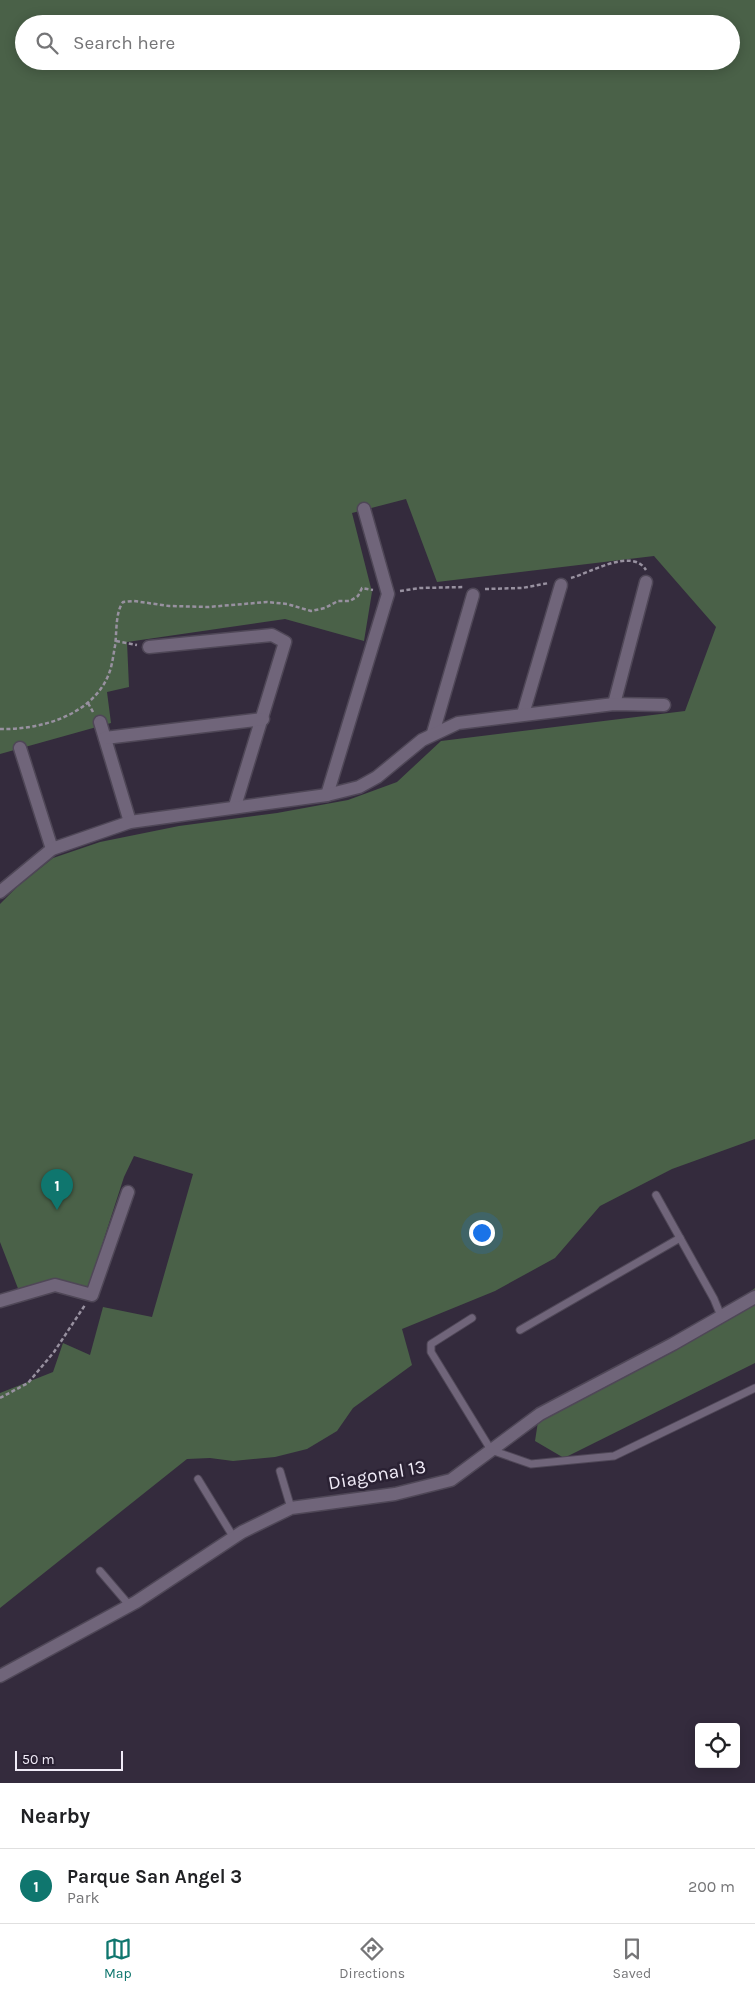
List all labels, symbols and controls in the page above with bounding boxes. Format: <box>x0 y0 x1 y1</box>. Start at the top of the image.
search box <box>15 15 740 70</box>
icon: search <box>33 29 61 57</box>
text: Search here <box>73 32 175 54</box>
pin: 1 <box>41 1169 73 1210</box>
your location <box>469 1220 495 1246</box>
street label: Diagonal 13 <box>326 1456 428 1494</box>
map controls <box>695 1723 740 1768</box>
button: locate <box>695 1723 740 1768</box>
scale bar <box>15 1748 122 1771</box>
text: 50 m <box>22 1751 55 1768</box>
text: Nearby <box>20 1804 90 1828</box>
text: Parque San Angel 3 <box>67 1866 242 1888</box>
text: 1 <box>33 1877 39 1896</box>
text: 200 m <box>688 1877 735 1896</box>
text: Park <box>67 1888 99 1907</box>
tab: Map <box>104 1935 132 1982</box>
tab: Directions <box>339 1935 405 1982</box>
tab: Saved <box>613 1935 651 1982</box>

